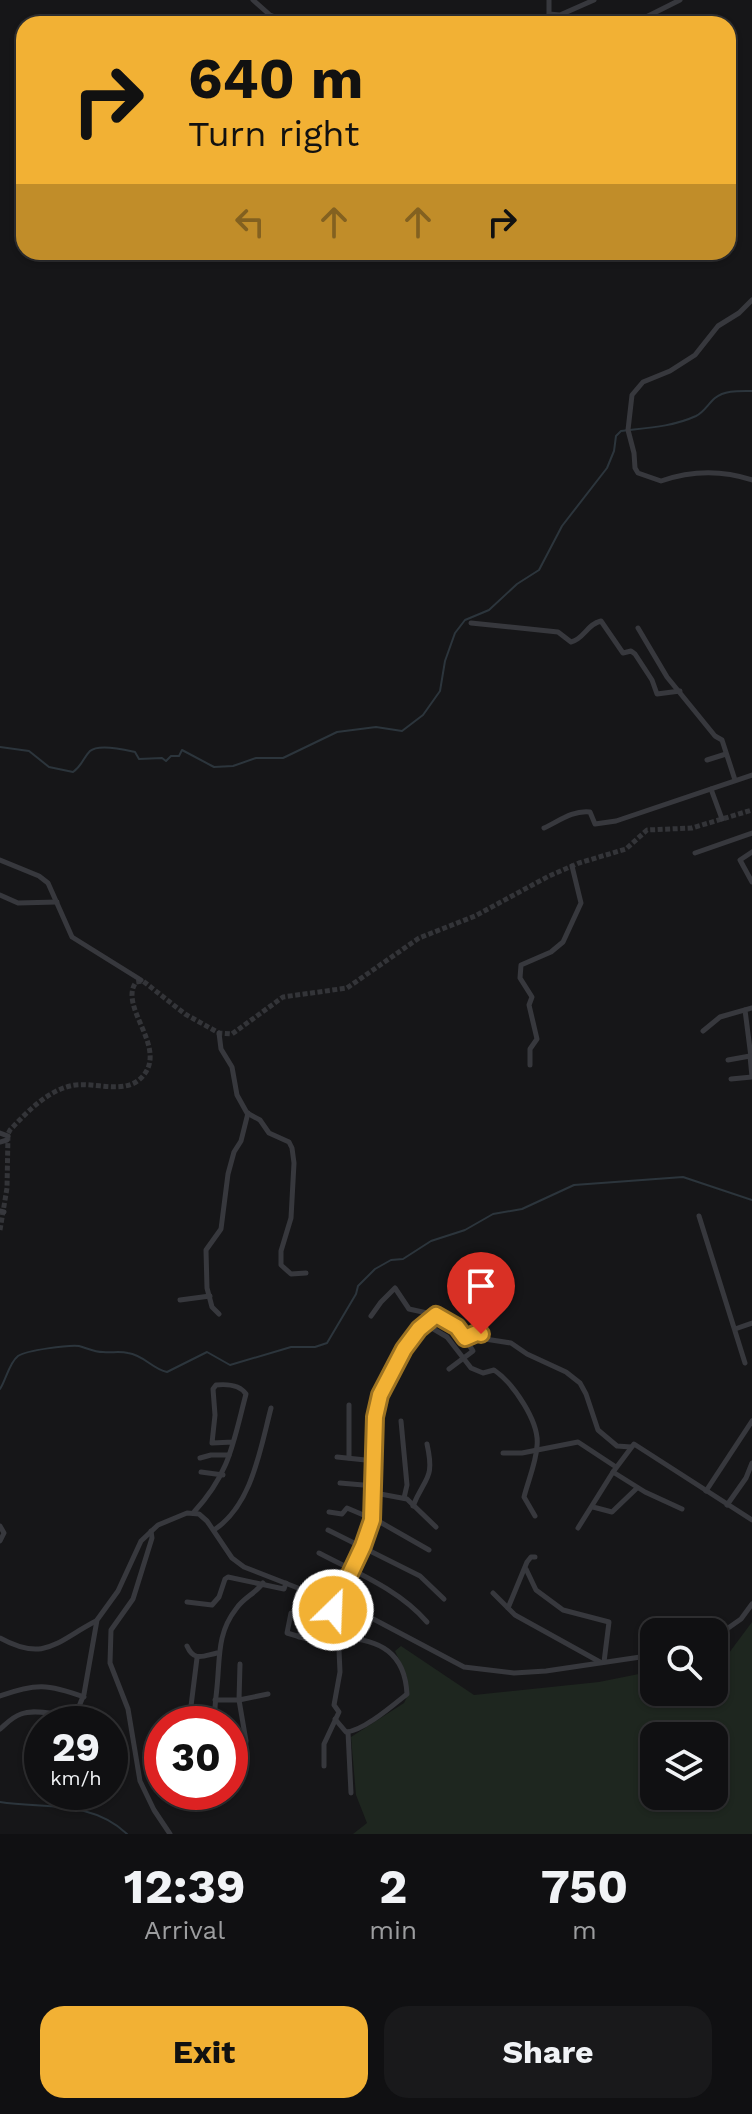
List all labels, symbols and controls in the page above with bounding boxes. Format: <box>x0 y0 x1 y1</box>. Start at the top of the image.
text: 640 m <box>188 46 363 112</box>
icon: right <box>56 48 160 152</box>
text: Turn right <box>188 113 359 155</box>
icon: left <box>228 200 272 244</box>
icon: ahead <box>312 200 356 244</box>
icon: ahead <box>396 200 440 244</box>
icon: right <box>480 200 524 244</box>
pin <box>447 1252 515 1334</box>
icon: arrive <box>459 1264 503 1308</box>
position arrow <box>291 1568 375 1652</box>
map controls <box>640 1618 728 1810</box>
button: search <box>640 1618 728 1706</box>
speed limit sign: 30 <box>144 1706 248 1810</box>
button: layers <box>640 1722 728 1810</box>
text: 29 <box>52 1724 100 1771</box>
text: km/h <box>50 1766 102 1790</box>
text: 12:39 <box>124 1858 246 1915</box>
text: 2 <box>379 1858 407 1915</box>
text: 750 <box>541 1858 628 1915</box>
text: Arrival <box>144 1915 225 1945</box>
text: min <box>369 1915 417 1945</box>
text: m <box>572 1915 597 1945</box>
button: Exit <box>40 2006 368 2098</box>
button: Share <box>384 2006 712 2098</box>

